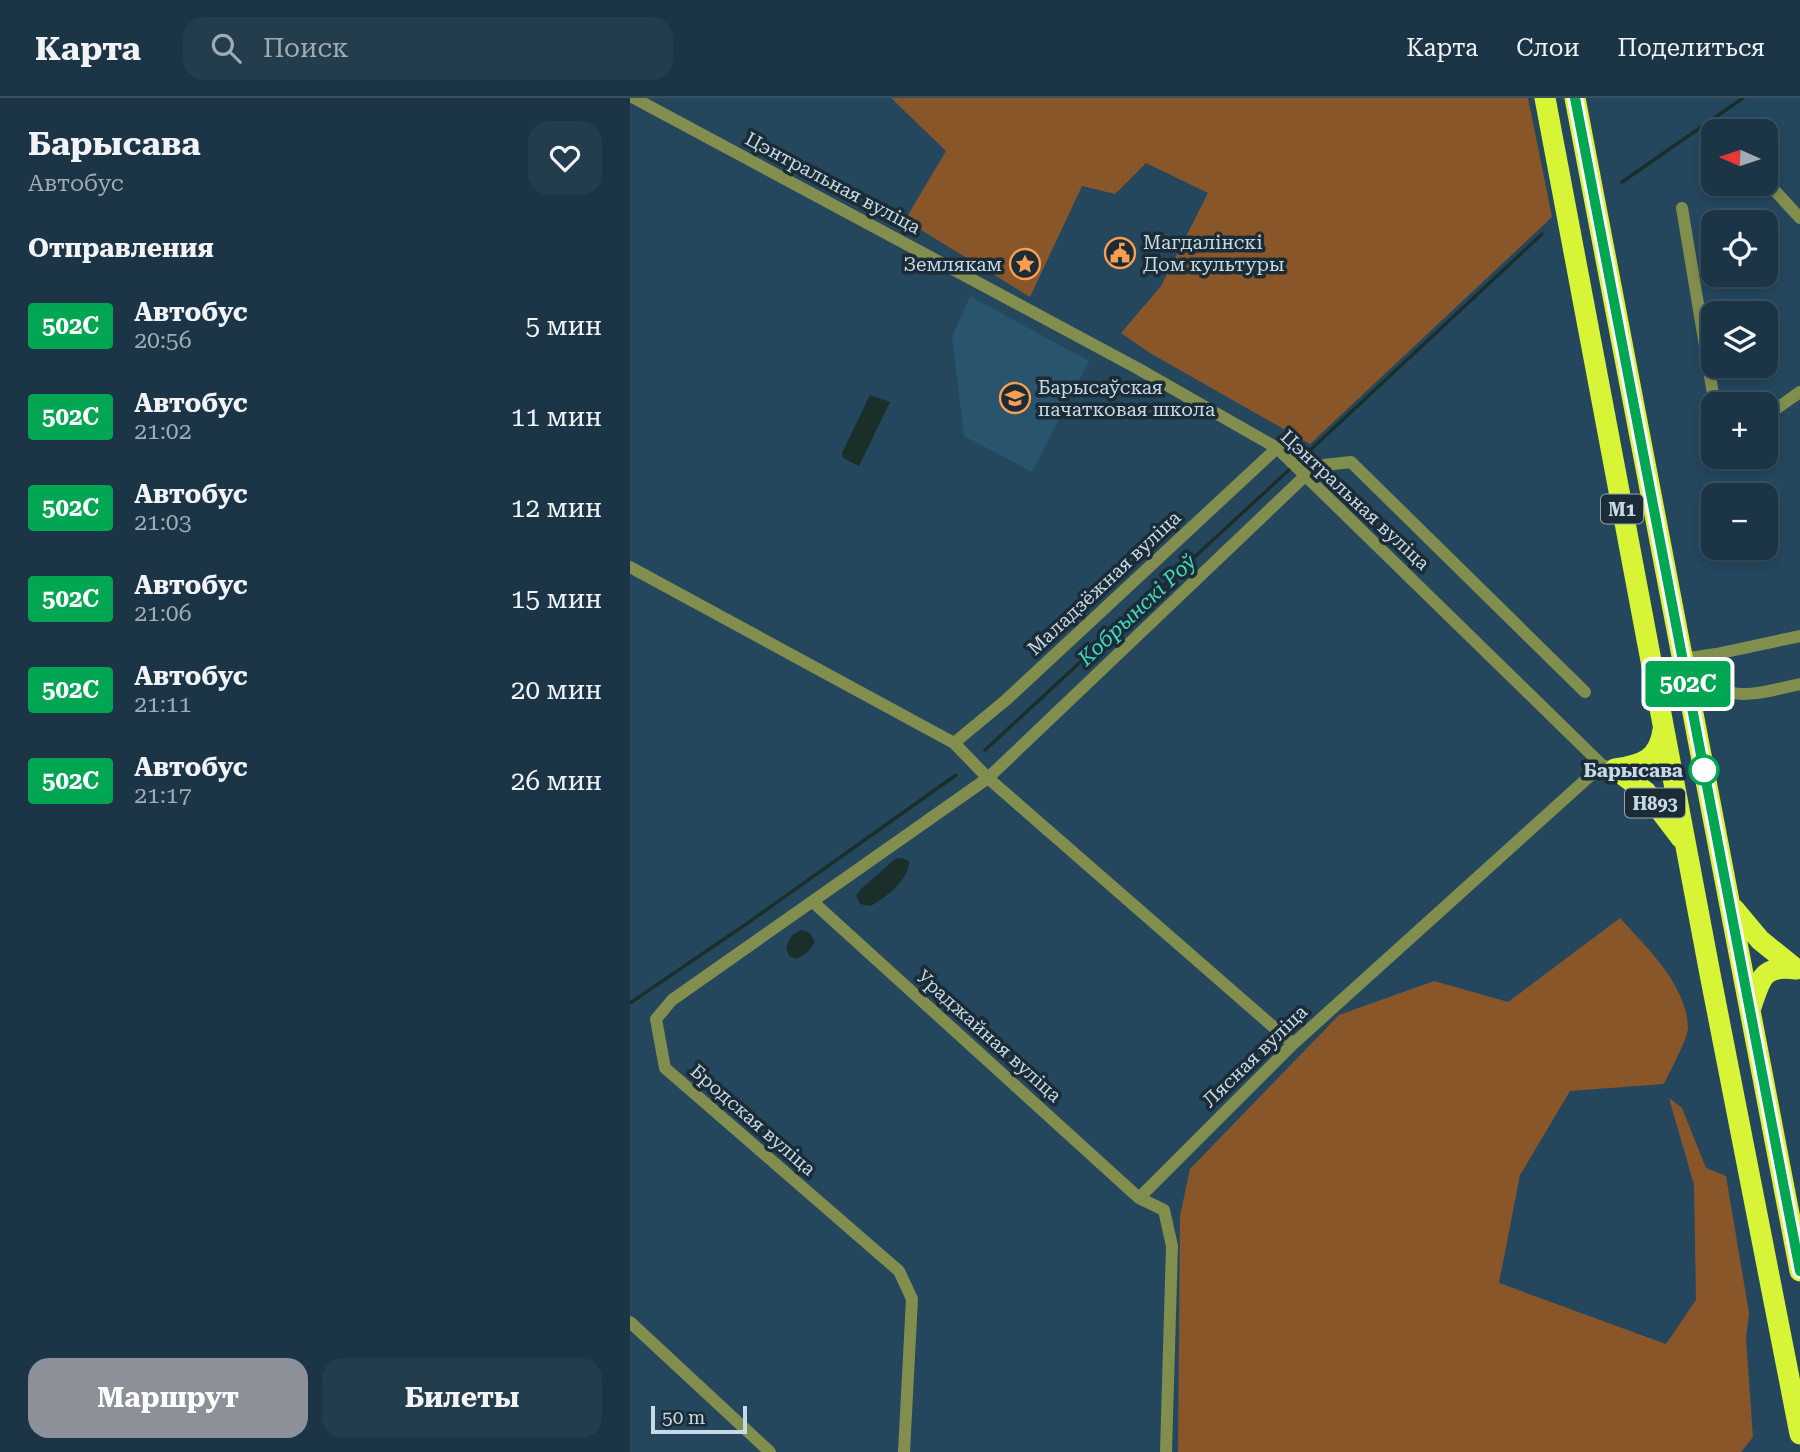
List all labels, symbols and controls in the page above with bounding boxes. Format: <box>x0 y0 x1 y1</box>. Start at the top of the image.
search box <box>183 17 673 80</box>
text: Карта <box>35 29 141 68</box>
icon: search <box>207 29 245 67</box>
text: Поиск <box>263 33 349 63</box>
text: Карта <box>1406 34 1478 62</box>
text: Слои <box>1516 34 1579 62</box>
text: Поделиться <box>1617 34 1765 62</box>
north arrow <box>1701 119 1778 196</box>
map controls <box>1701 119 1778 560</box>
button: heart <box>528 121 602 195</box>
text: Барысава <box>28 124 201 163</box>
street label: Цэнтральная вуліца <box>741 127 925 239</box>
text: Автобус <box>28 170 124 197</box>
button: locate <box>1701 210 1778 287</box>
place label: Магдалінскі Дом культуры <box>1143 231 1285 276</box>
text: Отправления <box>28 233 214 263</box>
public building icon: Магдалінскі Дом культуры <box>1103 236 1137 270</box>
place icon: Землякам <box>1008 247 1042 281</box>
place label: Землякам <box>903 253 1002 276</box>
text: Автобус <box>134 297 248 327</box>
button: layers <box>1701 301 1778 378</box>
text: 5 мин <box>525 311 602 341</box>
text: 502С <box>42 312 99 340</box>
text: 20:56 <box>134 327 192 354</box>
place label: Барысаўская пачатковая школа <box>1038 376 1216 421</box>
school or university icon: Барысаўская пачатковая школа <box>998 381 1032 415</box>
text: Автобус <box>134 388 248 418</box>
button: + <box>1701 392 1778 469</box>
text: 11 мин <box>511 402 602 432</box>
text: 502С <box>42 403 99 431</box>
text: 21:02 <box>134 418 192 445</box>
street label: Цэнтральная вуліца <box>1276 425 1435 575</box>
text: Автобус <box>134 479 248 509</box>
button: − <box>1701 483 1778 560</box>
text: 12 мин <box>511 493 602 523</box>
text: 502С <box>42 494 99 522</box>
road number: М1 <box>1601 494 1643 524</box>
street label: Маладзёжная вуліца <box>1023 506 1186 660</box>
text: 21:03 <box>134 509 192 536</box>
water label: Кобрынскі Роў <box>1073 549 1201 671</box>
text: Автобус <box>134 570 248 600</box>
text: 15 мин <box>511 584 602 614</box>
text: 502С <box>42 585 99 613</box>
text: 21:06 <box>134 600 192 627</box>
text: Автобус <box>134 661 248 691</box>
line badge: 502С <box>1639 661 1737 707</box>
text: 502С <box>1659 670 1717 698</box>
text: 20 мин <box>511 675 602 705</box>
text: 502С <box>42 676 99 704</box>
text: 21:11 <box>134 691 192 718</box>
text: Автобус <box>134 752 248 782</box>
marker: Барысава <box>1689 755 1719 785</box>
place label: Барысава <box>1584 759 1683 782</box>
text: 26 мин <box>511 766 602 796</box>
text: 502С <box>42 767 99 795</box>
text: 21:17 <box>134 782 192 809</box>
road number: Н893 <box>1625 788 1685 818</box>
street label: Ураджайная вуліца <box>912 965 1067 1107</box>
street label: Лясная вуліца <box>1198 1000 1313 1112</box>
street label: Бродская вуліца <box>686 1059 821 1181</box>
button: Маршрут <box>28 1358 308 1438</box>
button: Билеты <box>322 1358 602 1438</box>
scale bar <box>651 1403 747 1435</box>
text: 50 m <box>662 1406 705 1429</box>

